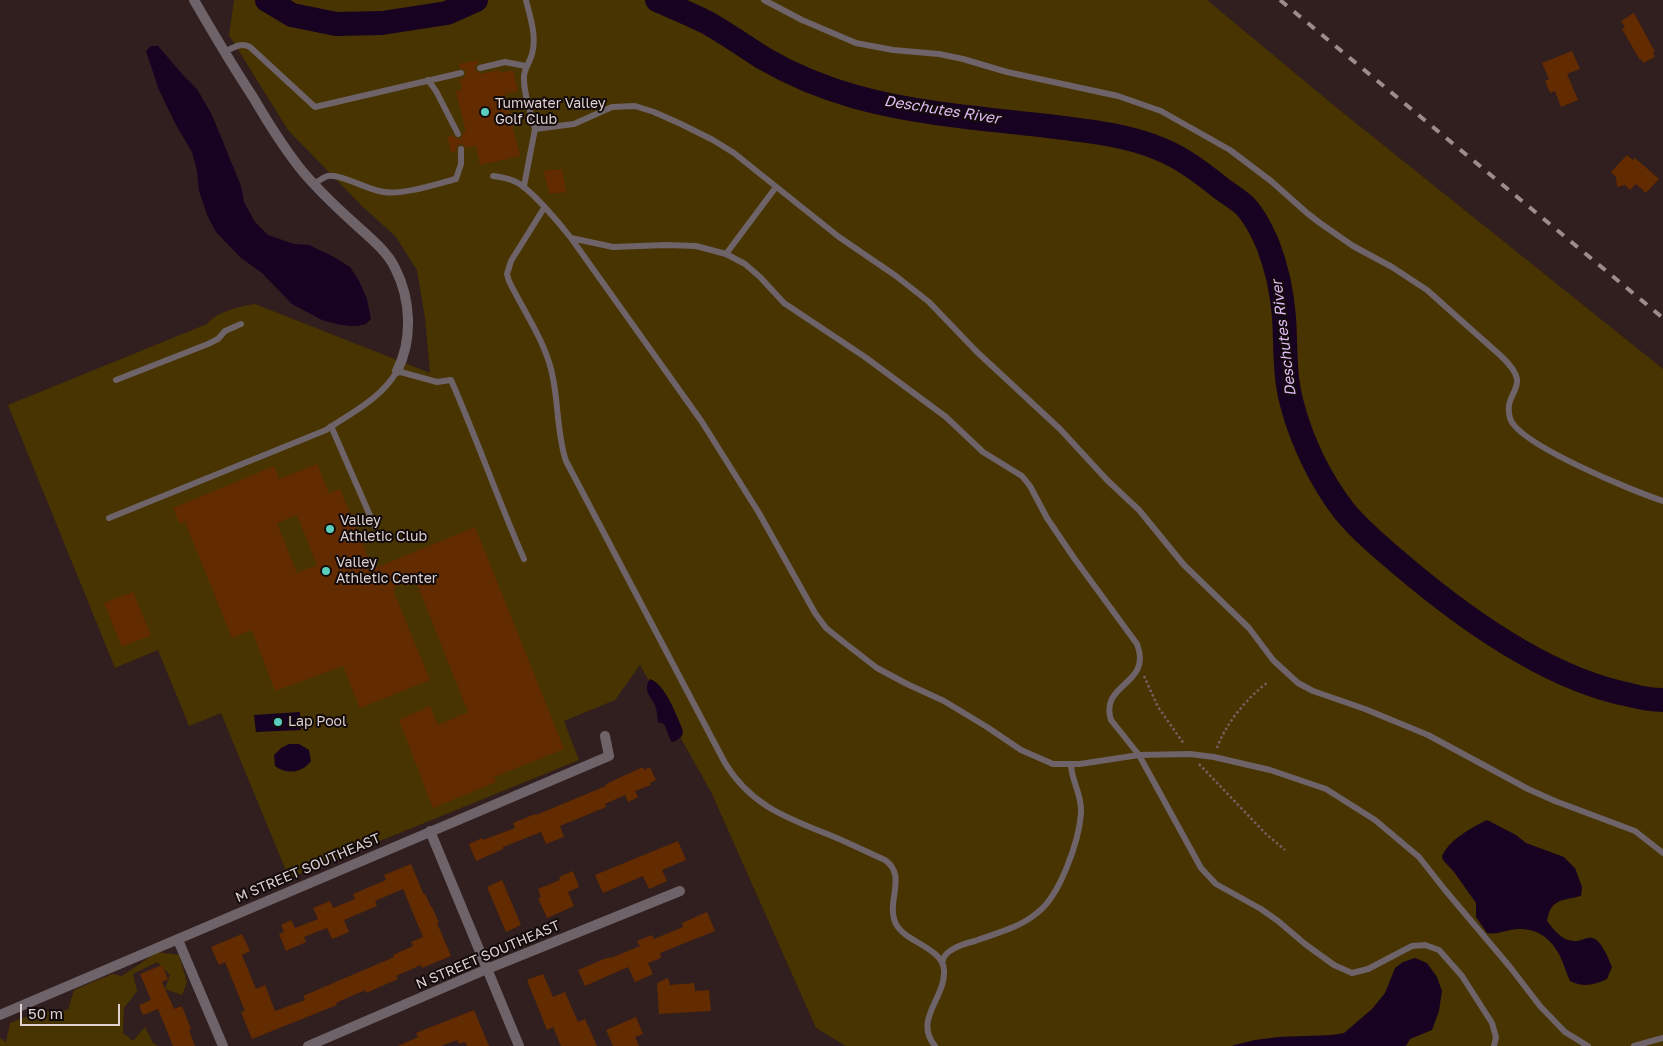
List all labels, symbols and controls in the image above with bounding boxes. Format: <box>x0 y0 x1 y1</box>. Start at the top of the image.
water label: Deschutes River <box>883 92 1001 128</box>
place label: Tumwater Valley Golf Club <box>495 96 606 128</box>
marker: Tumwater Valley Golf Club <box>479 106 491 118</box>
water label: Deschutes River <box>1268 279 1300 397</box>
place label: Valley Athletic Club <box>340 513 427 546</box>
marker: Valley Athletic Club <box>324 523 336 535</box>
place label: Valley Athletic Center <box>336 555 437 588</box>
marker: Valley Athletic Center <box>320 565 332 577</box>
place label: Lap Pool <box>288 714 346 730</box>
marker: Lap Pool <box>272 716 284 728</box>
street label: M STREET SOUTHEAST <box>233 830 383 906</box>
street label: N STREET SOUTHEAST <box>414 917 562 993</box>
scale bar <box>22 994 122 1026</box>
text: 50 m <box>28 1004 63 1022</box>

